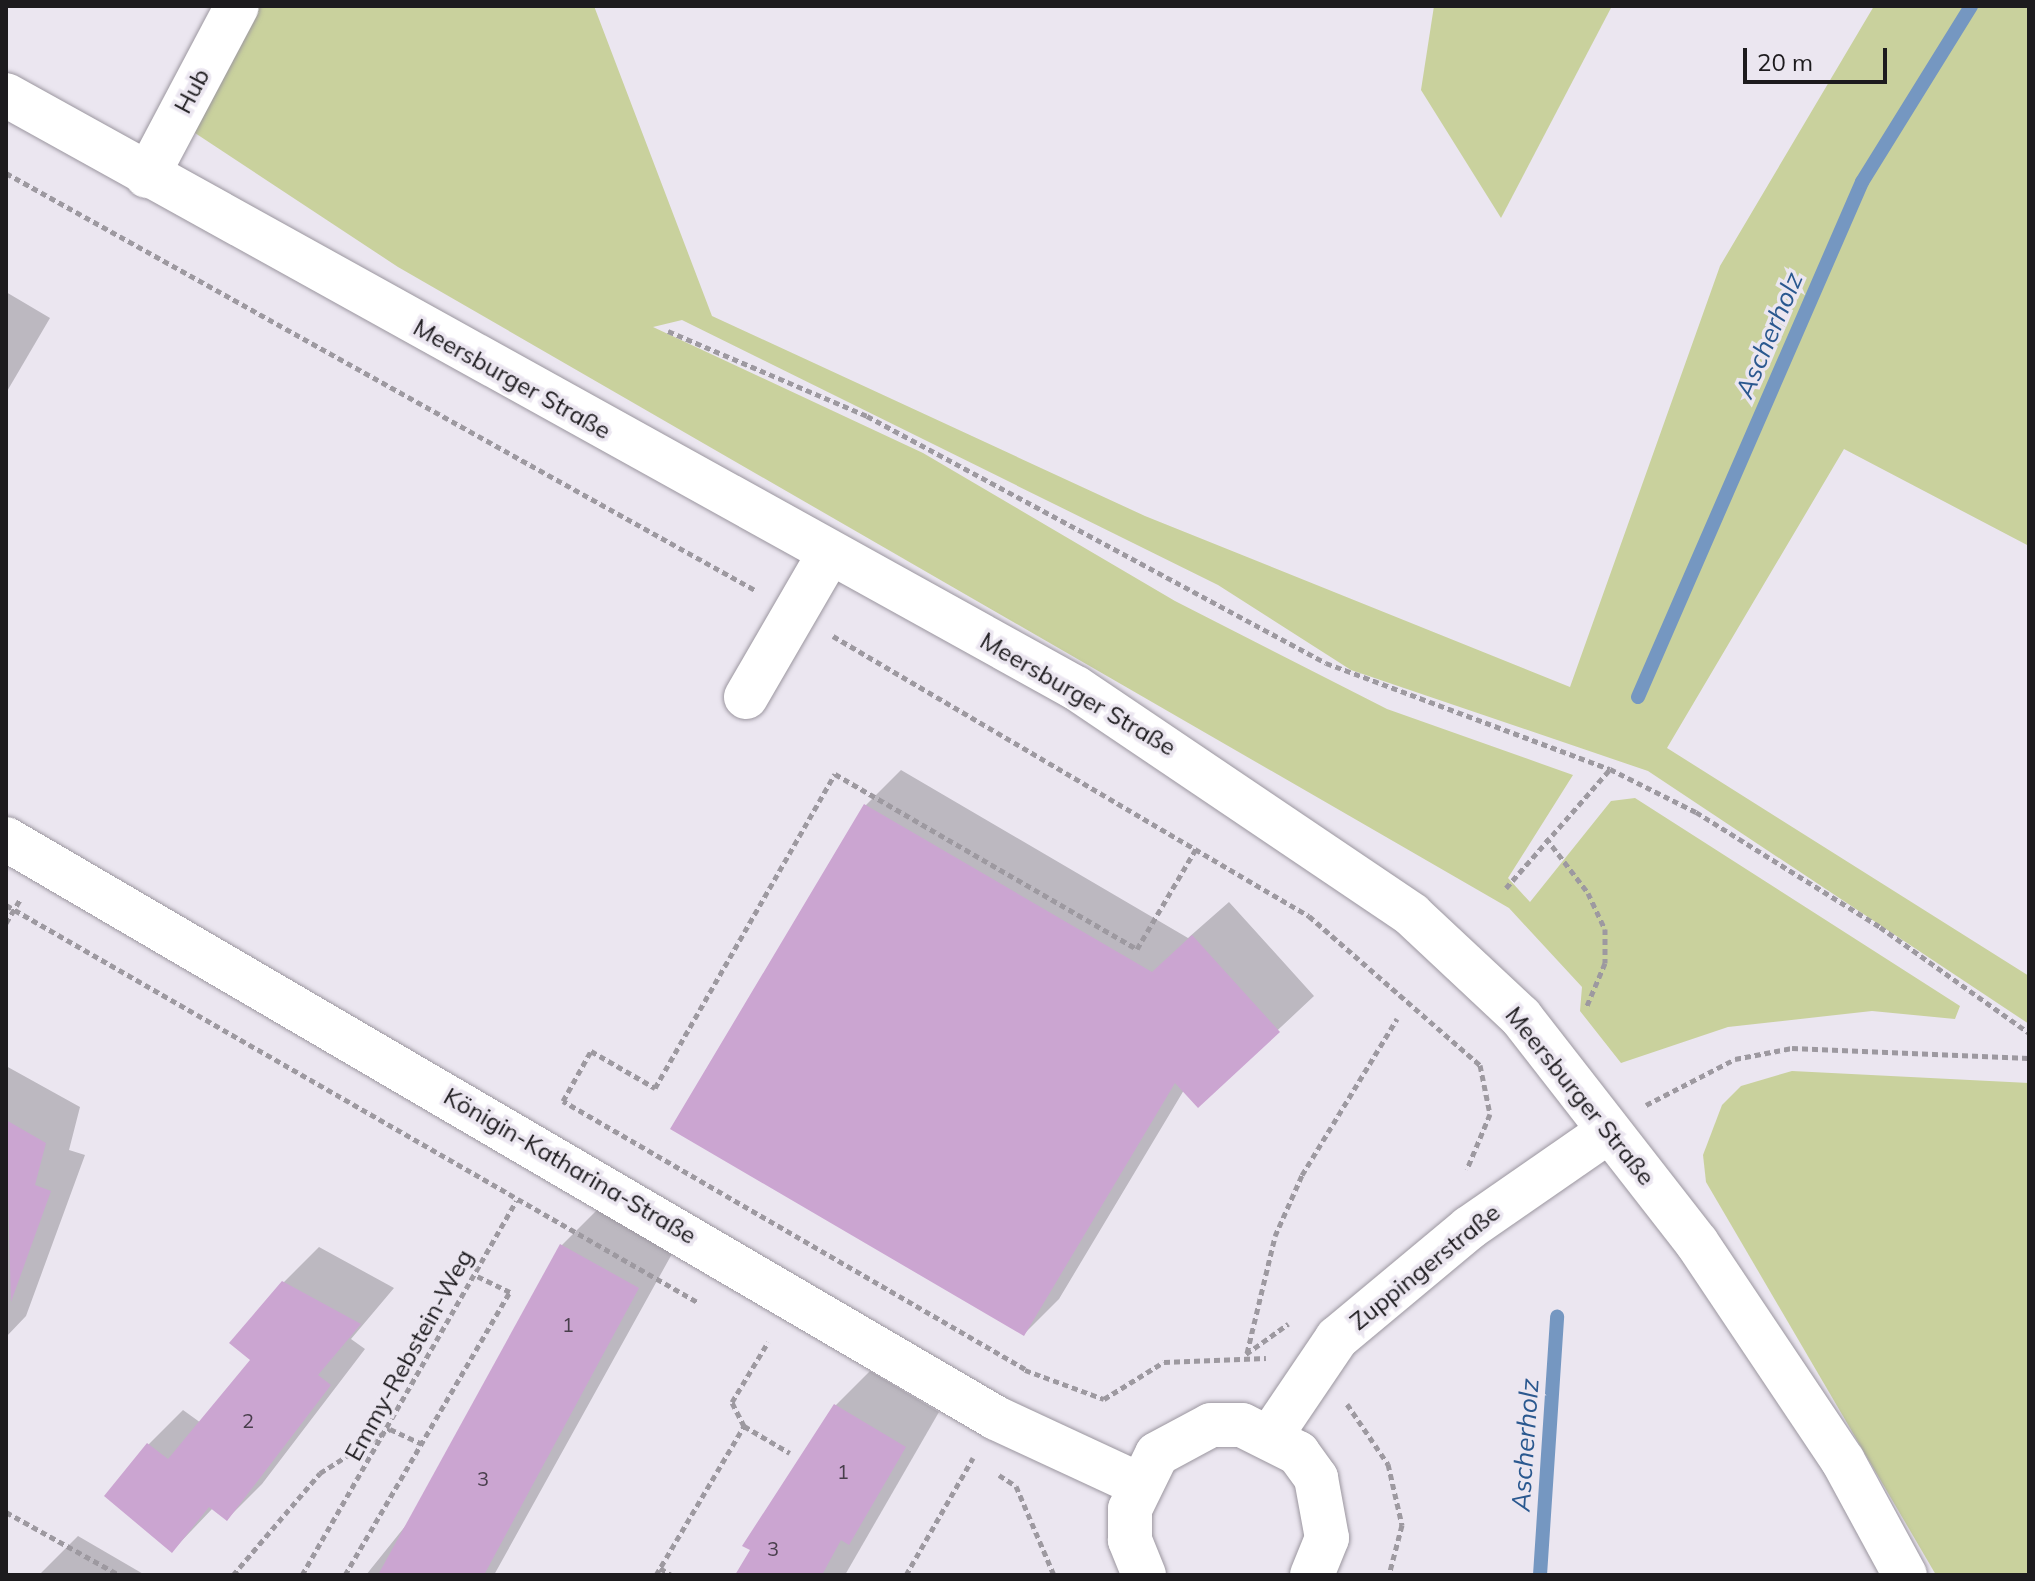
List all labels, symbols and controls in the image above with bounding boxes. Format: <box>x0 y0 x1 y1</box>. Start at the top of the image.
scale bar <box>1747 32 1891 82</box>
text: 20 m <box>1757 47 1813 77</box>
street label: Hub <box>168 64 216 118</box>
water label: Ascherholz <box>1729 268 1809 402</box>
street label: Meersburger Straße <box>408 313 616 445</box>
street label: Meersburger Straße <box>975 626 1181 762</box>
street label: Meersburger Straße <box>1499 1001 1661 1191</box>
street label: Königin-Katharina-Straße <box>439 1082 701 1250</box>
street label: Zuppingerstraße <box>1344 1198 1506 1336</box>
street label: Emmy-Rebstein-Weg <box>339 1244 479 1466</box>
house number: 1 <box>562 1312 574 1336</box>
water label: Ascherholz <box>1505 1377 1545 1513</box>
house number: 2 <box>242 1408 254 1432</box>
house number: 1 <box>837 1459 849 1483</box>
house number: 3 <box>477 1466 489 1490</box>
house number: 3 <box>767 1536 779 1560</box>

